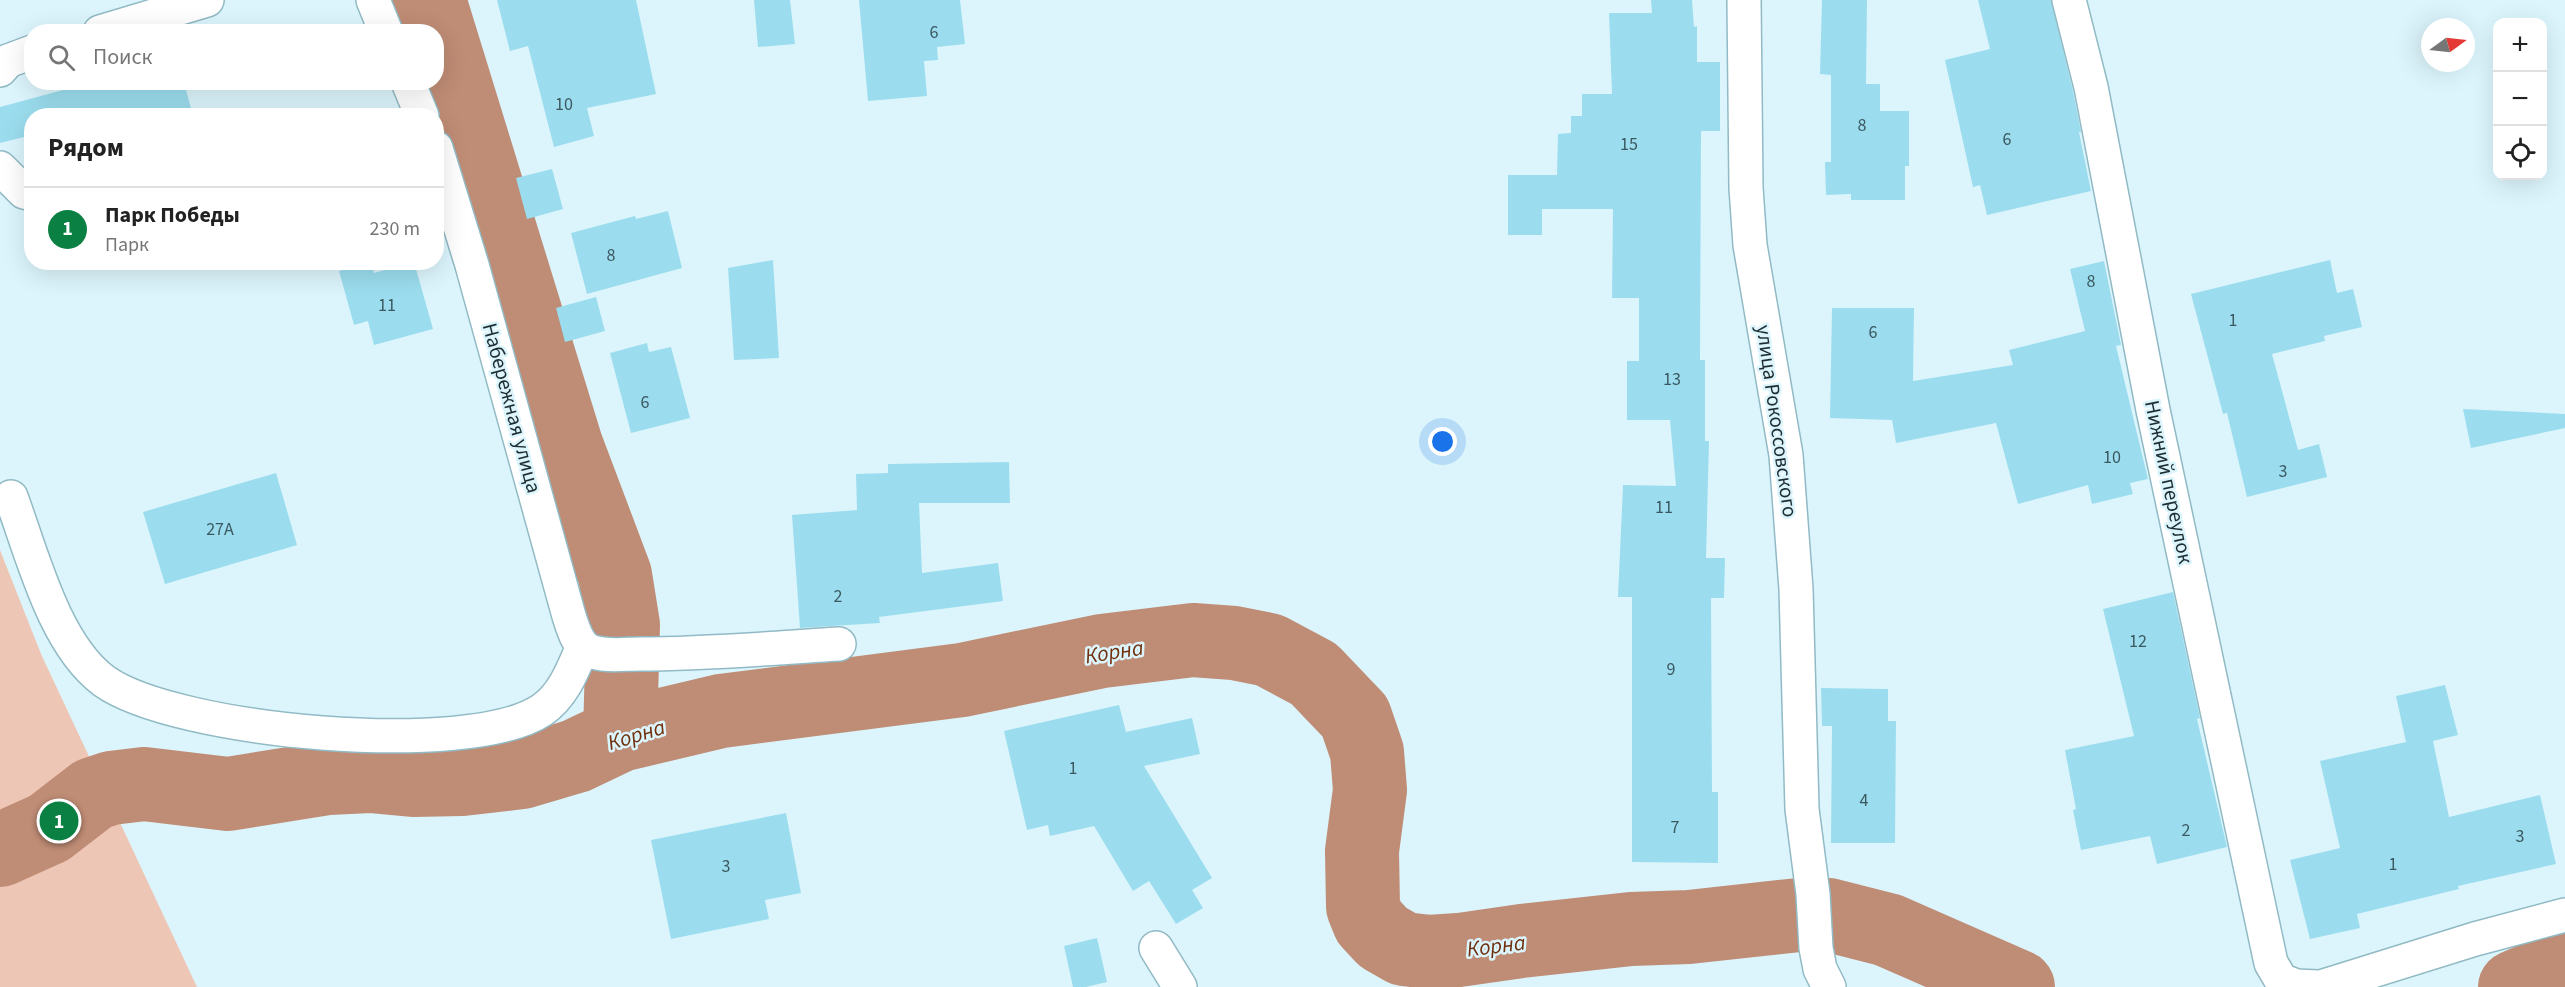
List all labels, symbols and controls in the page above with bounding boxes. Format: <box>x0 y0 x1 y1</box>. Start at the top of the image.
north arrow <box>2421 18 2475 72</box>
map controls <box>2493 18 2547 180</box>
button: + <box>2493 18 2547 72</box>
house number: 6 <box>930 20 939 45</box>
search box <box>24 24 444 90</box>
icon: search <box>45 41 78 74</box>
text: Поиск <box>93 41 152 73</box>
button: − <box>2493 72 2547 126</box>
house number: 10 <box>555 92 573 117</box>
house number: 8 <box>1858 113 1867 138</box>
button: locate <box>2493 126 2547 180</box>
house number: 6 <box>2003 127 2012 152</box>
text: Рядом <box>48 129 124 166</box>
house number: 15 <box>1620 132 1638 157</box>
text: Парк Победы <box>105 199 240 231</box>
text: 1 <box>62 215 73 243</box>
text: 230 m <box>370 215 420 243</box>
text: Парк <box>105 231 149 259</box>
house number: 8 <box>607 243 616 268</box>
house number: 8 <box>2087 269 2096 294</box>
house number: 11 <box>378 293 396 318</box>
house number: 1 <box>2229 308 2237 333</box>
street label: Набережная улица <box>475 320 549 496</box>
house number: 6 <box>1869 320 1878 345</box>
street label: улица Рокоссовского <box>1749 323 1805 519</box>
house number: 13 <box>1663 367 1681 392</box>
house number: 6 <box>641 390 650 415</box>
street label: Нижний переулок <box>2137 397 2201 567</box>
your location <box>1428 427 1457 456</box>
house number: 10 <box>2103 445 2121 470</box>
house number: 3 <box>2279 459 2288 484</box>
house number: 11 <box>1655 495 1673 520</box>
house number: 27А <box>206 517 234 542</box>
house number: 2 <box>834 584 843 609</box>
house number: 12 <box>2129 629 2147 654</box>
water label: Корна <box>1083 632 1146 672</box>
house number: 9 <box>1667 657 1676 682</box>
water label: Корна <box>603 711 669 759</box>
house number: 1 <box>1069 756 1077 781</box>
house number: 4 <box>1860 788 1869 813</box>
pin: 1 <box>40 798 78 844</box>
house number: 7 <box>1671 815 1680 840</box>
house number: 2 <box>2182 818 2191 843</box>
house number: 3 <box>2516 824 2525 849</box>
house number: 1 <box>2389 852 2397 877</box>
house number: 3 <box>722 854 731 879</box>
water label: Корна <box>1465 927 1527 965</box>

